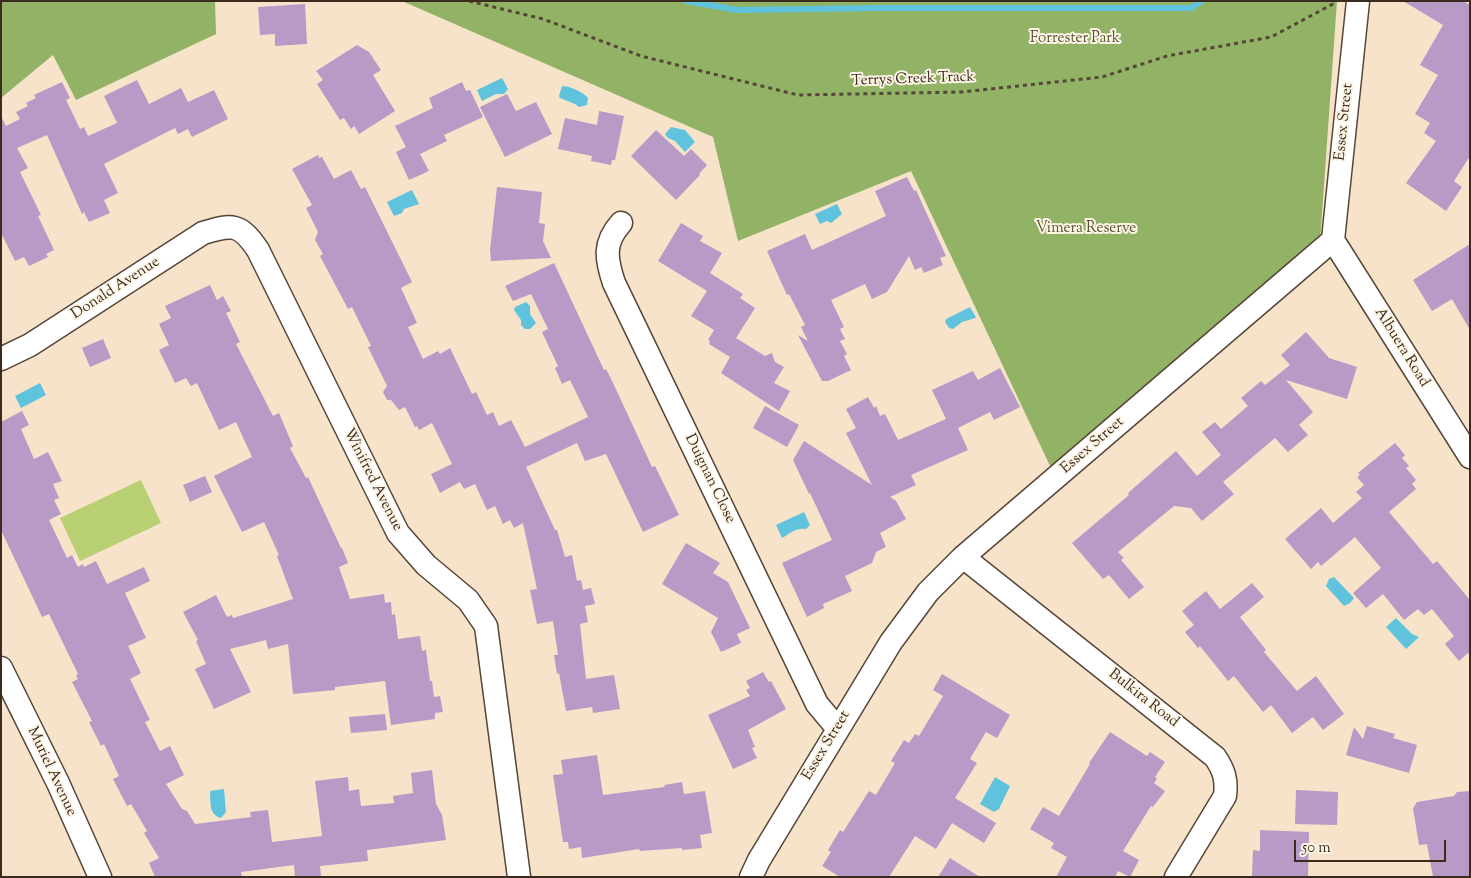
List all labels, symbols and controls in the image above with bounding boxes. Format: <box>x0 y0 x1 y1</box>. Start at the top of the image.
park label: Forrester Park <box>1030 30 1120 48</box>
street label: Terrys Creek Track <box>851 69 975 91</box>
street label: Essex Street <box>1332 82 1358 162</box>
park label: Vimera Reserve <box>1036 220 1136 238</box>
street label: Donald Avenue <box>68 254 164 324</box>
street label: Albuera Road <box>1370 305 1432 391</box>
street label: Essex Street <box>1058 414 1128 478</box>
street label: Winifred Avenue <box>338 426 406 534</box>
street label: Duignan Close <box>680 431 738 527</box>
street label: Bulkira Road <box>1104 666 1182 732</box>
street label: Essex Street <box>799 708 855 784</box>
street label: Muriel Avenue <box>22 725 80 819</box>
scale bar <box>1296 830 1448 862</box>
text: 50 m <box>1302 838 1331 859</box>

